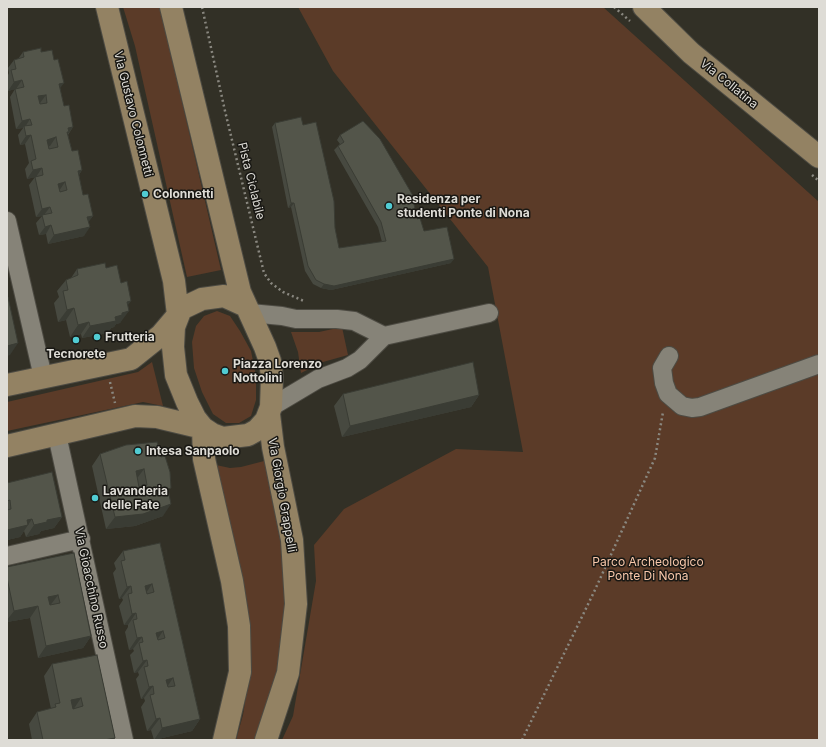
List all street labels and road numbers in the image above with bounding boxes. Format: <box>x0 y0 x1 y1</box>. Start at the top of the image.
street label: Via Gustavo Colonnetti <box>110 50 156 178</box>
street label: Via Collatina <box>697 56 761 112</box>
street label: Pista Ciclabile <box>234 141 268 221</box>
street label: Via Giorgio Grappelli <box>265 437 299 553</box>
street label: Via Gioacchino Russo <box>71 526 111 650</box>

